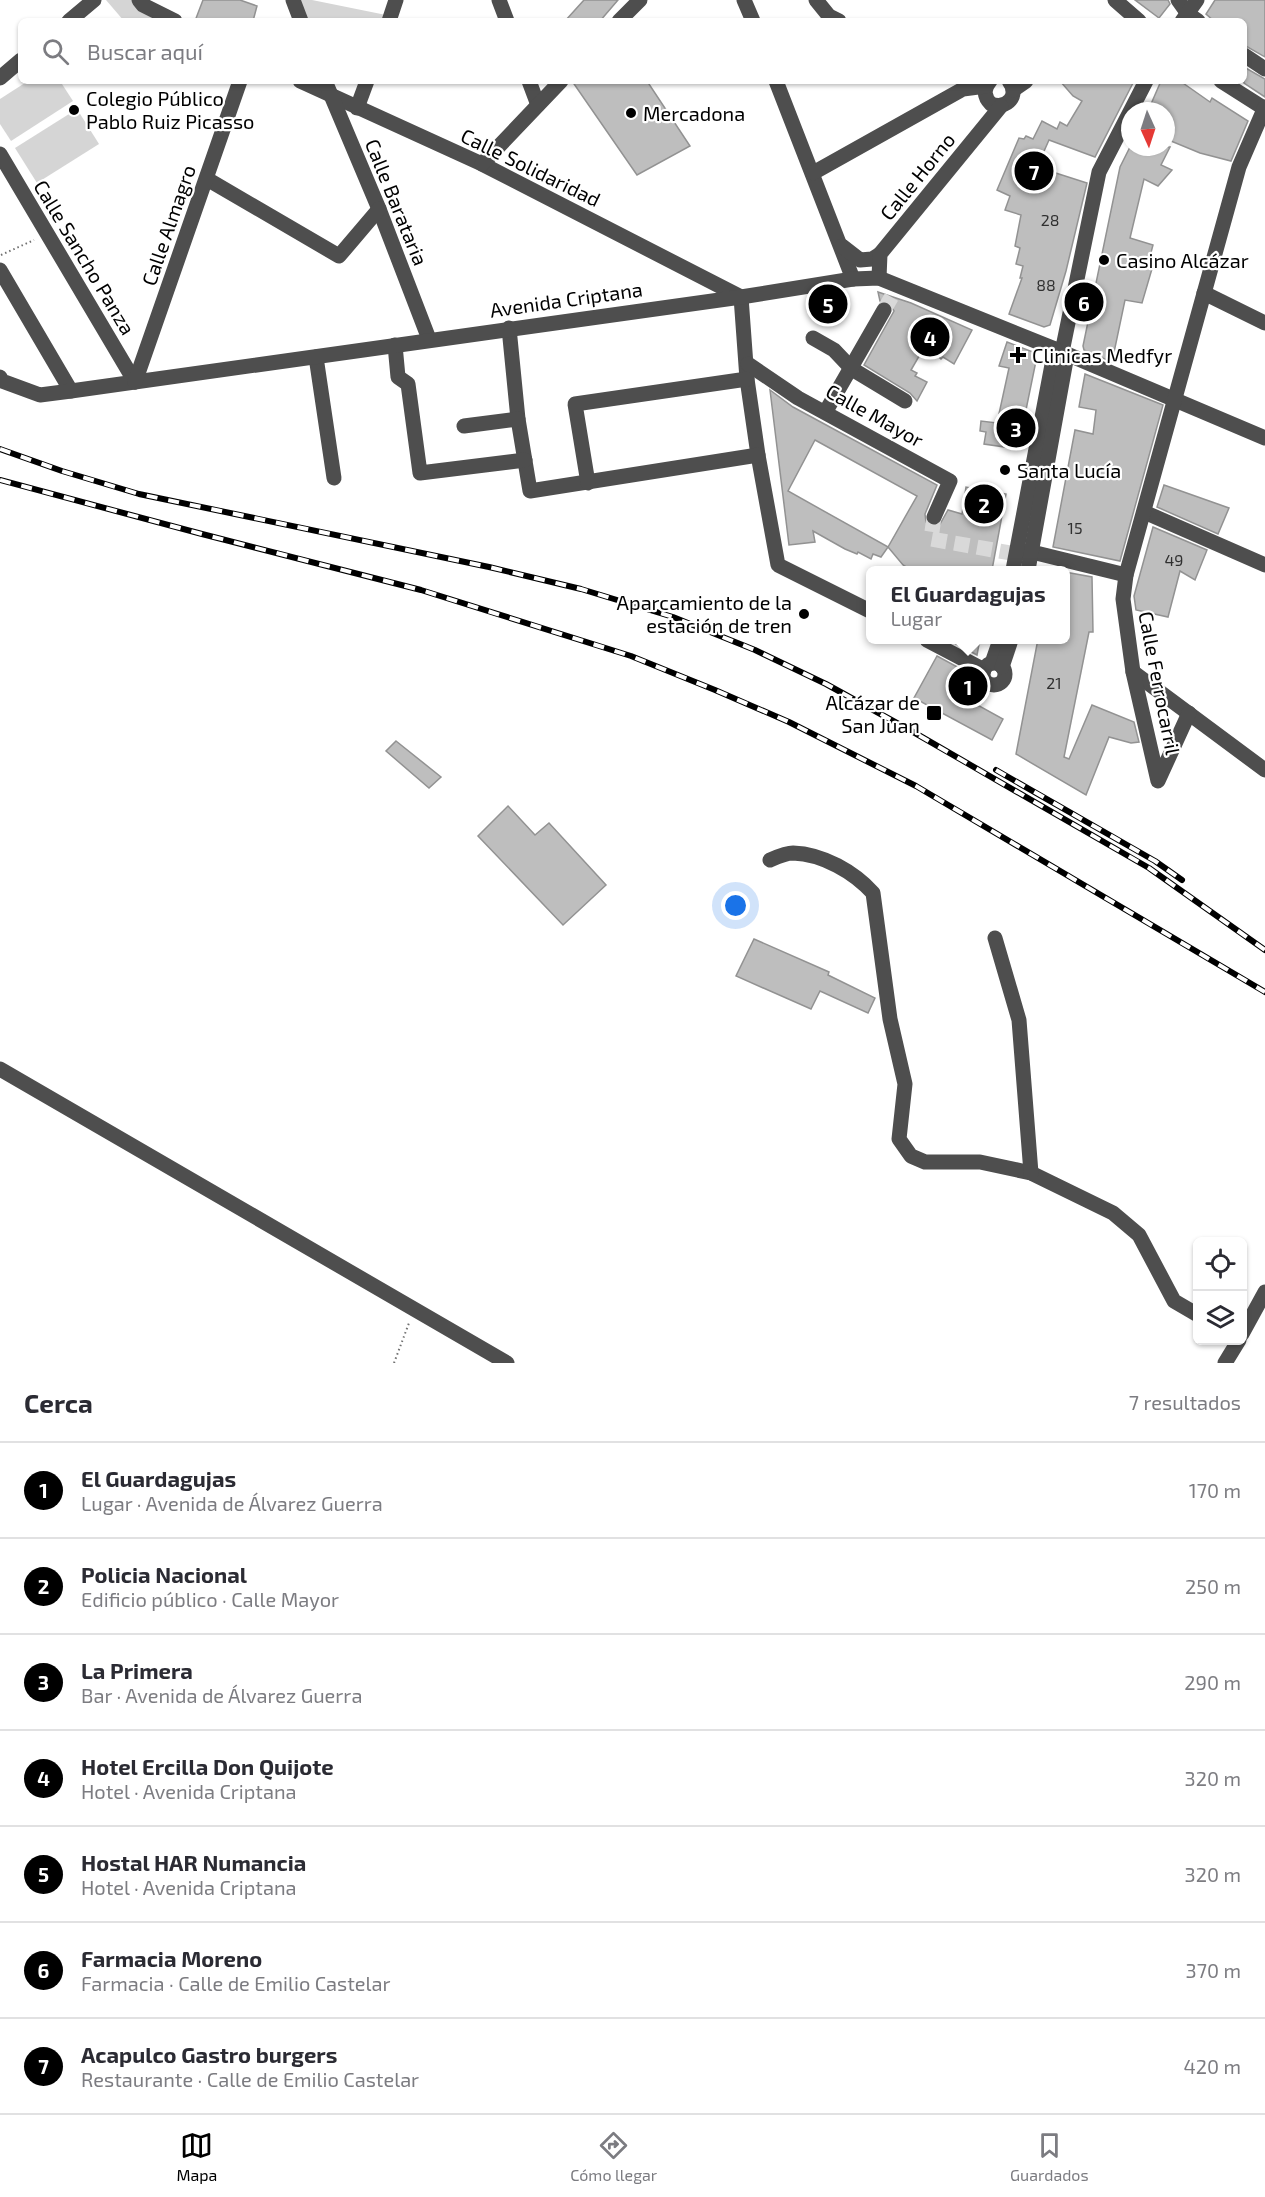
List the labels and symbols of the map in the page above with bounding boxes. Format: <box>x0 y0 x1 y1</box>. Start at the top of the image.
place label: Colegio Público Pablo Ruiz Picasso <box>86 86 254 133</box>
place label: Mercadona <box>643 101 745 125</box>
north arrow <box>1121 102 1175 156</box>
marker: Colegio Público Pablo Ruiz Picasso <box>67 103 81 117</box>
marker: Mercadona <box>624 106 638 120</box>
street label: Calle Solidaridad <box>457 123 605 211</box>
street label: Calle Horno <box>875 128 959 224</box>
street label: Calle Barataria <box>361 135 433 269</box>
pin: 7 <box>1014 148 1054 194</box>
street label: Calle Almagro <box>136 161 200 289</box>
street label: Calle Sancho Panza <box>29 175 141 339</box>
house number: 28 <box>1041 210 1059 229</box>
place label: Casino Alcázar <box>1116 248 1249 272</box>
marker: Casino Alcázar <box>1097 253 1111 267</box>
house number: 88 <box>1036 275 1056 294</box>
street label: Avenida Criptana <box>488 276 644 322</box>
pin: 6 <box>1064 280 1104 324</box>
pin: 5 <box>808 282 848 326</box>
pin: 4 <box>910 314 950 360</box>
place label: Clinicas Medfyr <box>1032 343 1172 367</box>
marker: Clinicas Medfyr <box>1009 346 1027 364</box>
street label: Calle Mayor <box>822 378 928 452</box>
pin: 3 <box>996 406 1036 450</box>
place label: Santa Lucía <box>1017 458 1121 482</box>
marker: Santa Lucía <box>998 463 1012 477</box>
pin: 2 <box>964 482 1004 526</box>
house number: 15 <box>1068 518 1082 537</box>
house number: 49 <box>1165 550 1184 569</box>
place label: Aparcamiento de la estación de tren <box>617 590 792 637</box>
marker: Aparcamiento de la estación de tren <box>797 607 811 621</box>
street label: Calle Ferrocarril <box>1134 609 1186 757</box>
pin: 1 <box>948 664 988 708</box>
house number: 21 <box>1046 673 1062 692</box>
place label: Alcázar de San Juan <box>825 690 920 737</box>
marker: Alcázar de San Juan <box>925 704 943 722</box>
your location <box>721 891 750 920</box>

